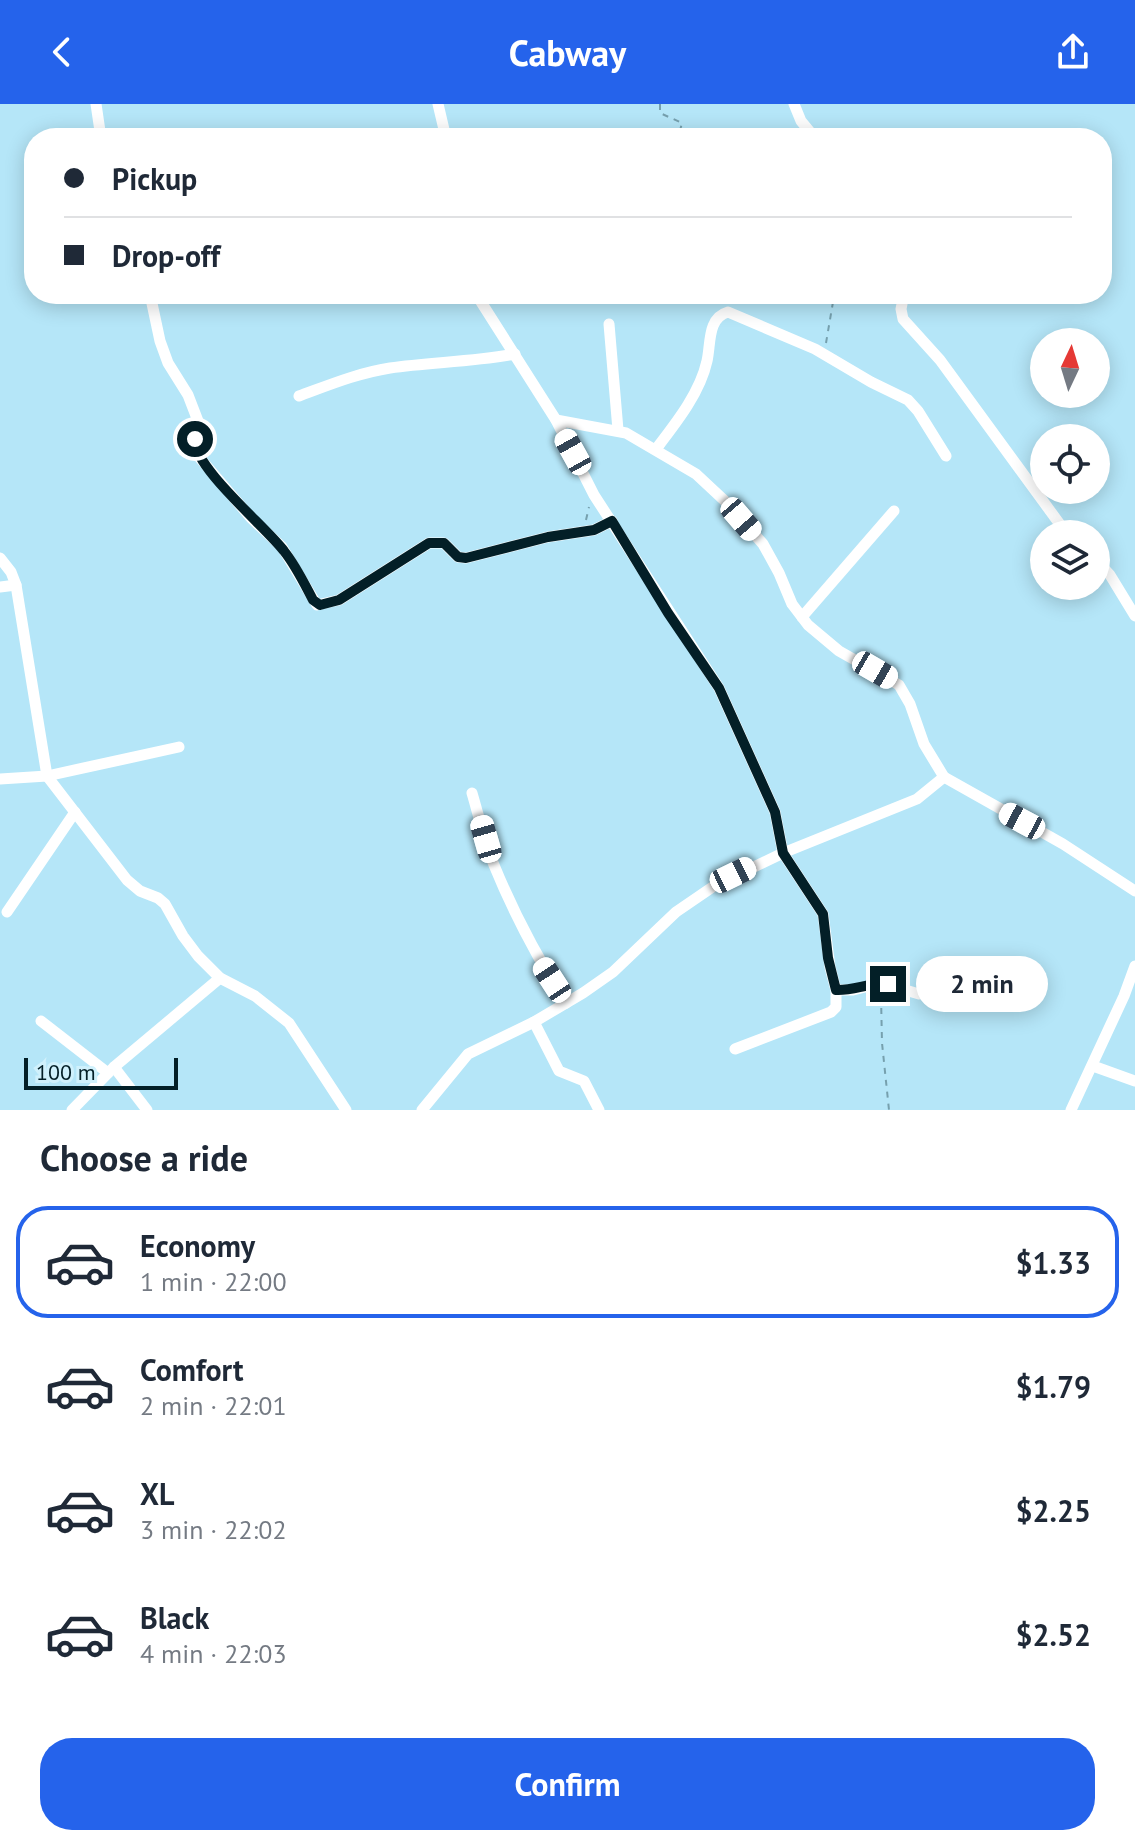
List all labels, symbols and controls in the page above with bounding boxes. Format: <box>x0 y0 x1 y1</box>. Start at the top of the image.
text: Cabway <box>509 29 626 76</box>
icon: back <box>40 30 84 74</box>
icon: share <box>1051 30 1095 74</box>
text: Pickup <box>112 159 197 198</box>
text: Drop-off <box>112 236 220 275</box>
north arrow <box>1030 328 1110 408</box>
map controls <box>1030 328 1110 600</box>
route start <box>177 421 213 457</box>
button: locate <box>1030 424 1110 504</box>
car <box>551 425 595 479</box>
car <box>716 493 766 545</box>
button: layers <box>1030 520 1110 600</box>
car <box>848 648 902 692</box>
car <box>995 799 1049 843</box>
car <box>468 813 504 865</box>
car <box>706 854 760 896</box>
car <box>529 953 575 1007</box>
callout: 2 min <box>916 956 1048 1012</box>
route end <box>870 966 906 1002</box>
text: 2 min <box>950 967 1014 1000</box>
scale bar <box>24 1054 178 1090</box>
text: 100 m <box>36 1058 96 1086</box>
text: Choose a ride <box>40 1134 248 1181</box>
icon: car <box>44 1226 116 1298</box>
text: Economy <box>140 1226 255 1265</box>
text: $1.33 <box>1016 1243 1091 1282</box>
text: 1 min · 22:00 <box>140 1265 287 1298</box>
icon: car <box>44 1350 116 1422</box>
text: Comfort <box>140 1350 243 1389</box>
text: $1.79 <box>1016 1367 1091 1406</box>
text: 2 min · 22:01 <box>140 1389 287 1422</box>
icon: car <box>44 1474 116 1546</box>
text: XL <box>140 1474 174 1513</box>
text: $2.25 <box>1016 1491 1091 1530</box>
text: 3 min · 22:02 <box>140 1513 287 1546</box>
icon: car <box>44 1598 116 1670</box>
text: Black <box>140 1598 209 1637</box>
text: $2.52 <box>1016 1615 1091 1654</box>
text: 4 min · 22:03 <box>140 1637 287 1670</box>
button: Confirm <box>40 1738 1095 1830</box>

